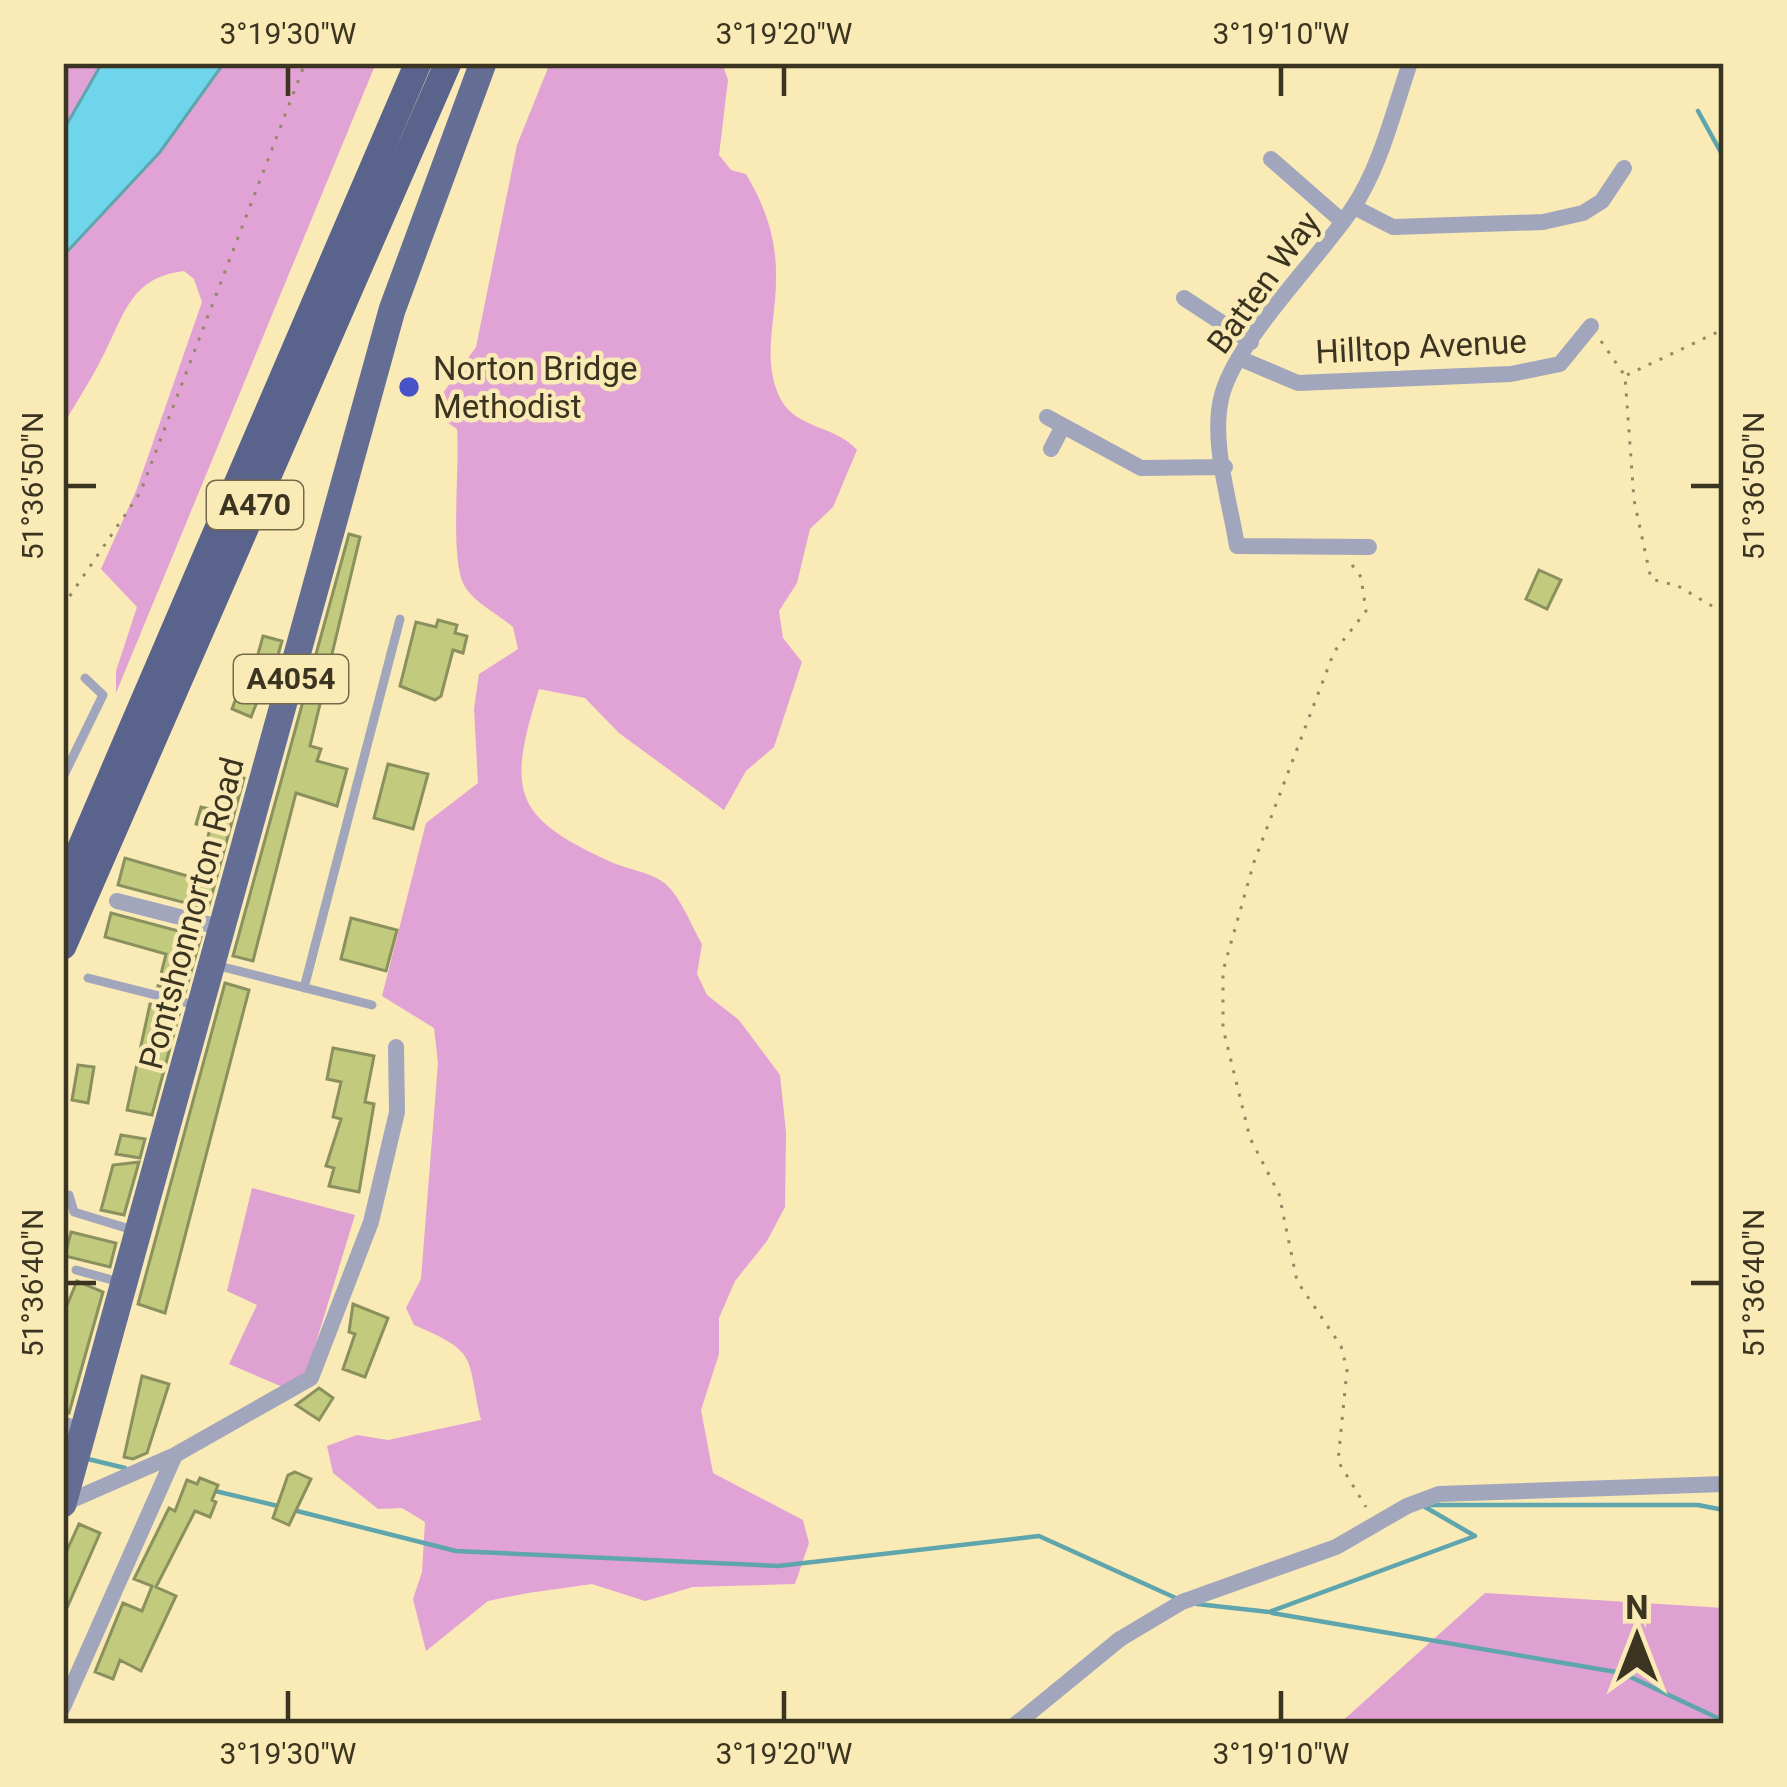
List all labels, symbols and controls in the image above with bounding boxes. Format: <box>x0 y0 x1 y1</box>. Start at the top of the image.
text: 3°19'30"W <box>220 16 356 51</box>
text: 3°19'20"W <box>716 16 852 51</box>
text: 3°19'10"W <box>1213 16 1349 51</box>
street label: Batten Way <box>1199 203 1328 361</box>
street label: Hilltop Avenue <box>1314 321 1528 372</box>
place label: Norton Bridge Methodist <box>433 349 637 426</box>
marker: Norton Bridge Methodist <box>396 374 422 400</box>
text: 51°36'50"N <box>15 412 50 560</box>
text: 51°36'50"N <box>1736 412 1771 560</box>
road number: A470 <box>207 481 303 529</box>
road number: A4054 <box>234 655 348 703</box>
street label: Pontshonnorton Road <box>131 753 252 1073</box>
text: 51°36'40"N <box>15 1209 50 1357</box>
text: 51°36'40"N <box>1736 1209 1771 1357</box>
north arrow <box>1577 1577 1697 1697</box>
text: N <box>1625 1588 1649 1627</box>
text: 3°19'30"W <box>220 1736 356 1771</box>
text: 3°19'20"W <box>716 1736 852 1771</box>
text: 3°19'10"W <box>1213 1736 1349 1771</box>

